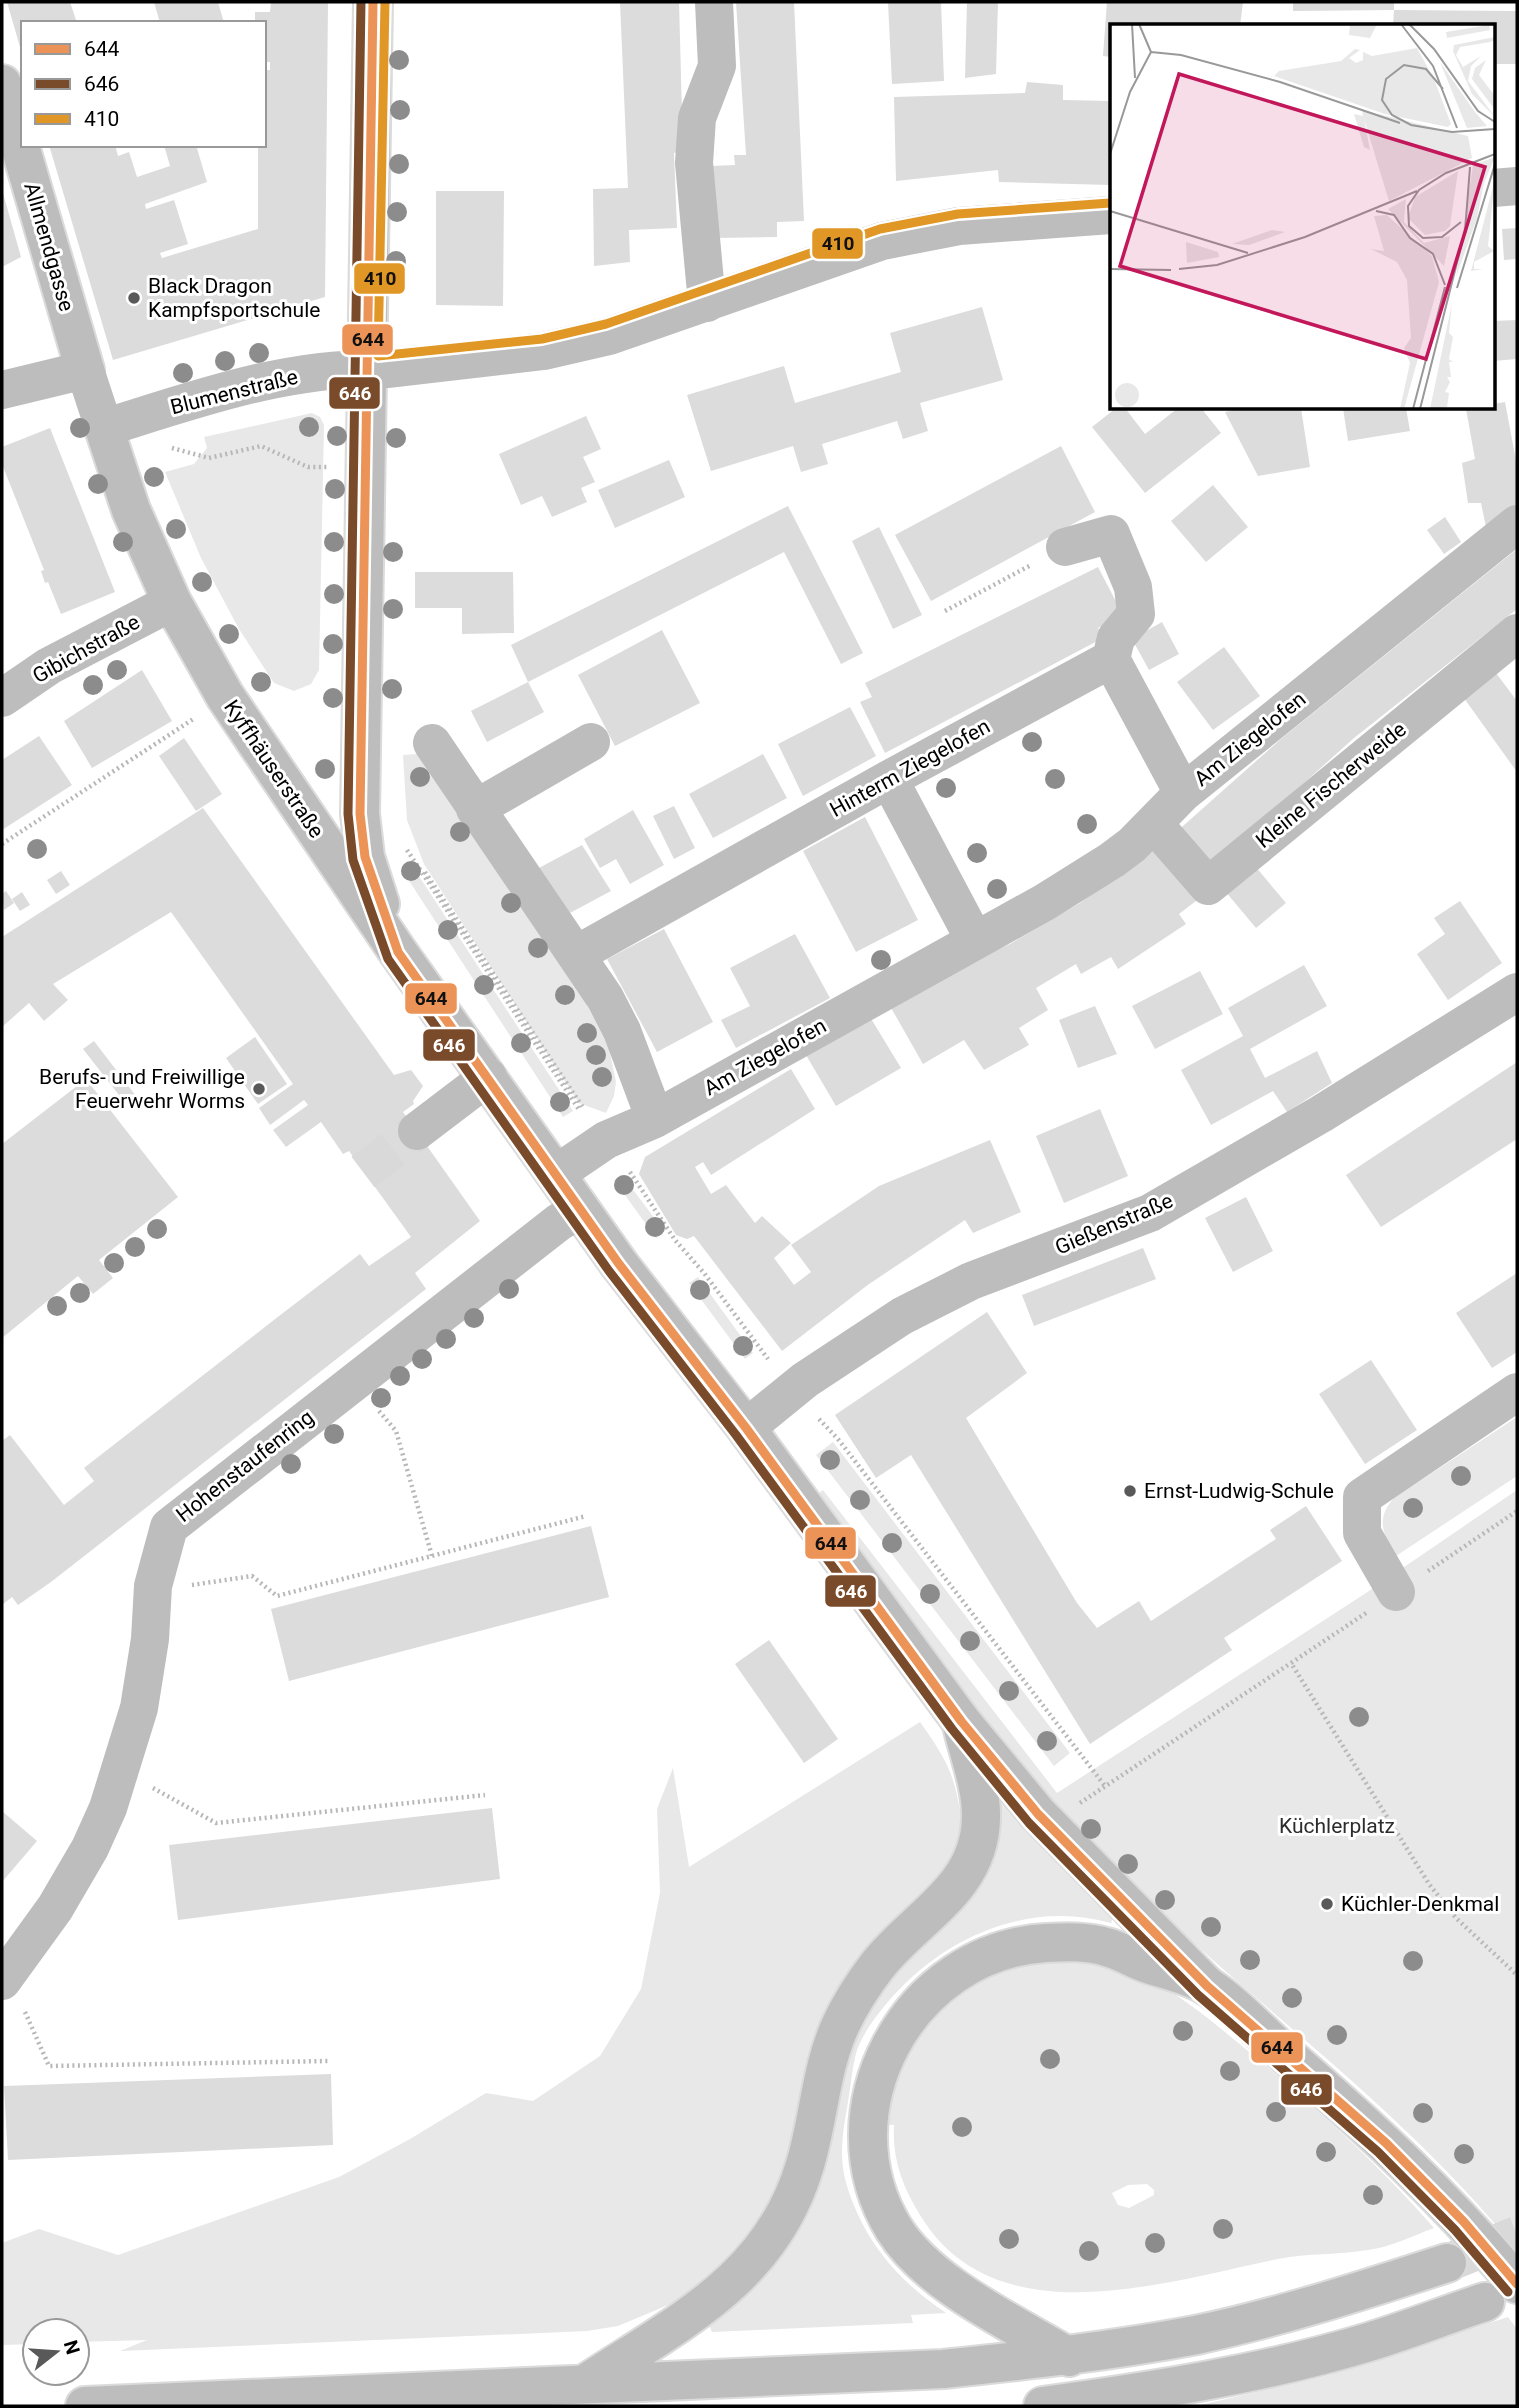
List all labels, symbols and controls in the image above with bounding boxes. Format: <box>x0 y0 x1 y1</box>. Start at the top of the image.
legend <box>21 21 266 147</box>
inset map <box>1110 24 1494 410</box>
text: 644 <box>84 37 120 61</box>
text: 646 <box>84 72 119 96</box>
text: 410 <box>84 107 119 131</box>
street label: Allmendgasse <box>19 180 79 314</box>
line badge: 410 <box>811 227 864 260</box>
text: 410 <box>822 232 854 255</box>
line badge: 410 <box>353 262 406 295</box>
text: 410 <box>364 267 396 290</box>
place label: Black Dragon Kampfsportschule <box>148 274 320 322</box>
marker: Black Dragon Kampfsportschule <box>126 290 142 306</box>
line badge: 644 <box>341 323 394 356</box>
text: 644 <box>352 328 384 351</box>
street label: Blumenstraße <box>168 365 300 419</box>
line badge: 646 <box>328 376 381 410</box>
text: 646 <box>339 382 371 405</box>
street label: Gibichstraße <box>28 610 144 688</box>
street label: Am Ziegelofen <box>1190 687 1310 791</box>
street label: Kyffhäuserstraße <box>219 696 329 842</box>
street label: Hinterm Ziegelofen <box>826 714 994 822</box>
street label: Kleine Fischerweide <box>1251 717 1411 853</box>
line badge: 644 <box>404 982 458 1015</box>
text: 644 <box>415 987 447 1010</box>
street label: Am Ziegelofen <box>700 1014 830 1100</box>
line badge: 646 <box>422 1028 476 1062</box>
text: 646 <box>433 1034 465 1057</box>
place label: Berufs- und Freiwillige Feuerwehr Worms <box>39 1065 245 1113</box>
marker: Berufs- und Freiwillige Feuerwehr Worms <box>251 1081 267 1097</box>
street label: Gießenstraße <box>1052 1188 1176 1260</box>
street label: Hohenstaufenring <box>172 1405 318 1527</box>
place label: Ernst-Ludwig-Schule <box>1144 1479 1334 1503</box>
marker: Ernst-Ludwig-Schule <box>1122 1483 1138 1499</box>
line badge: 644 <box>804 1526 857 1560</box>
text: 644 <box>815 1532 847 1555</box>
line badge: 646 <box>824 1574 877 1608</box>
text: 646 <box>835 1580 867 1603</box>
park label: Küchlerplatz <box>1279 1814 1395 1838</box>
place label: Küchler-Denkmal <box>1341 1892 1499 1916</box>
marker: Küchler-Denkmal <box>1319 1896 1335 1912</box>
line badge: 644 <box>1250 2031 1304 2064</box>
text: 644 <box>1261 2036 1293 2059</box>
line badge: 646 <box>1280 2073 1333 2106</box>
text: 646 <box>1290 2078 1322 2101</box>
north arrow <box>21 2317 91 2387</box>
text: N <box>59 2337 85 2357</box>

